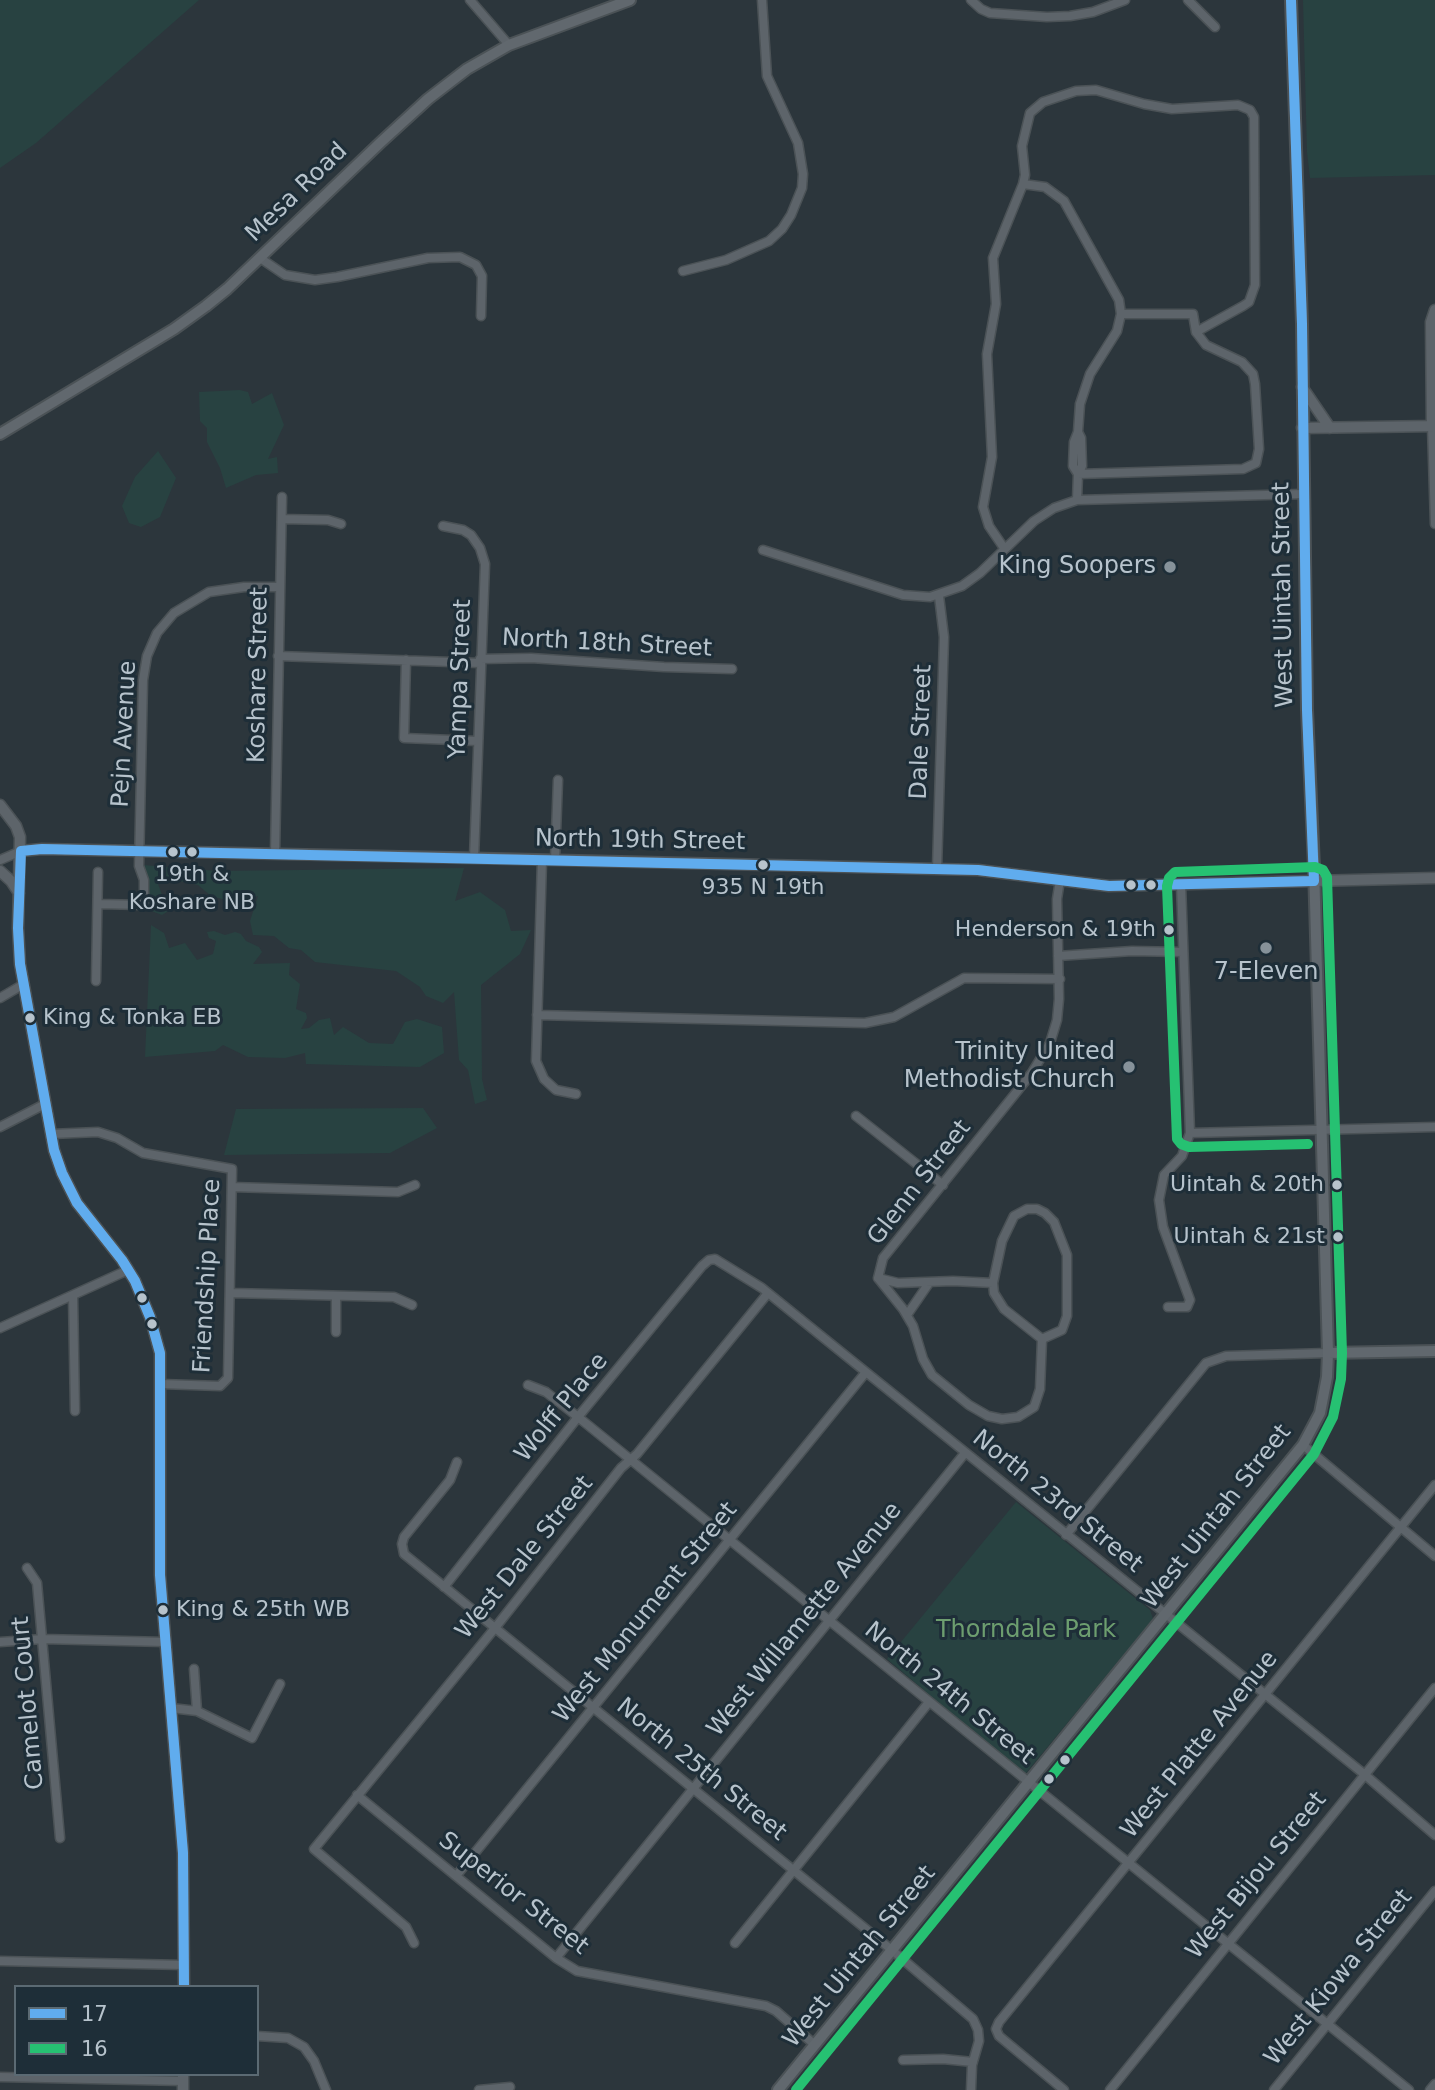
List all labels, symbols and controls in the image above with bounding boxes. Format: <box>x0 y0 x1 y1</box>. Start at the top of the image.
street label: Mesa Road <box>240 137 354 249</box>
street label: West Uintah Street <box>1268 482 1300 708</box>
place label: King Soopers <box>999 553 1156 581</box>
marker: King Soopers <box>1162 559 1178 575</box>
street label: Koshare Street <box>243 587 275 763</box>
street label: Yampa Street <box>444 599 478 759</box>
street label: North 18th Street <box>501 624 713 664</box>
street label: Pejn Avenue <box>107 660 143 808</box>
street label: Dale Street <box>905 664 939 800</box>
street label: North 19th Street <box>535 825 745 857</box>
unlabelled marker <box>166 845 180 859</box>
marker: 19th & Koshare NB <box>185 845 199 859</box>
marker: 935 N 19th <box>756 858 770 872</box>
place label: 19th & Koshare NB <box>129 862 255 914</box>
place label: 935 N 19th <box>702 875 824 901</box>
unlabelled marker <box>1124 878 1138 892</box>
unlabelled marker <box>1144 878 1158 892</box>
place label: Henderson & 19th <box>955 917 1156 943</box>
marker: Henderson & 19th <box>1162 923 1176 937</box>
marker: 7-Eleven <box>1258 940 1274 956</box>
place label: 7-Eleven <box>1214 959 1318 987</box>
place label: King & Tonka EB <box>43 1005 222 1031</box>
marker: King & Tonka EB <box>23 1011 37 1025</box>
place label: Trinity United Methodist Church <box>904 1039 1115 1095</box>
marker: Trinity United Methodist Church <box>1121 1059 1137 1075</box>
street label: Glenn Street <box>862 1115 978 1251</box>
place label: Uintah & 20th <box>1170 1172 1324 1198</box>
street label: Friendship Place <box>189 1178 227 1374</box>
marker: Uintah & 20th <box>1330 1178 1344 1192</box>
place label: Uintah & 21st <box>1174 1224 1325 1250</box>
marker: Uintah & 21st <box>1331 1230 1345 1244</box>
unlabelled marker <box>135 1291 149 1305</box>
unlabelled marker <box>145 1317 159 1331</box>
street label: Wolff Place <box>509 1348 615 1468</box>
street label: West Uintah Street <box>1136 1419 1298 1615</box>
street label: North 23rd Street <box>966 1425 1148 1579</box>
street label: West Dale Street <box>450 1471 600 1645</box>
street label: West Monument Street <box>548 1497 744 1729</box>
street label: West Willamette Avenue <box>702 1497 908 1743</box>
place label: King & 25th WB <box>176 1597 350 1623</box>
marker: King & 25th WB <box>156 1603 170 1617</box>
street label: Camelot Court <box>7 1615 51 1791</box>
street label: North 24th Street <box>858 1617 1040 1771</box>
park label: Thorndale Park <box>936 1617 1116 1645</box>
street label: West Platte Avenue <box>1116 1645 1284 1845</box>
street label: North 25th Street <box>610 1693 792 1847</box>
unlabelled marker <box>1058 1753 1072 1767</box>
unlabelled marker <box>1042 1772 1056 1786</box>
street label: West Bijou Street <box>1181 1787 1333 1965</box>
street label: Superior Street <box>432 1827 594 1961</box>
street label: West Uintah Street <box>778 1860 942 2054</box>
street label: West Kiowa Street <box>1259 1884 1419 2072</box>
legend <box>14 1985 259 2076</box>
text: 17 <box>81 2002 108 2026</box>
text: 16 <box>81 2037 108 2061</box>

